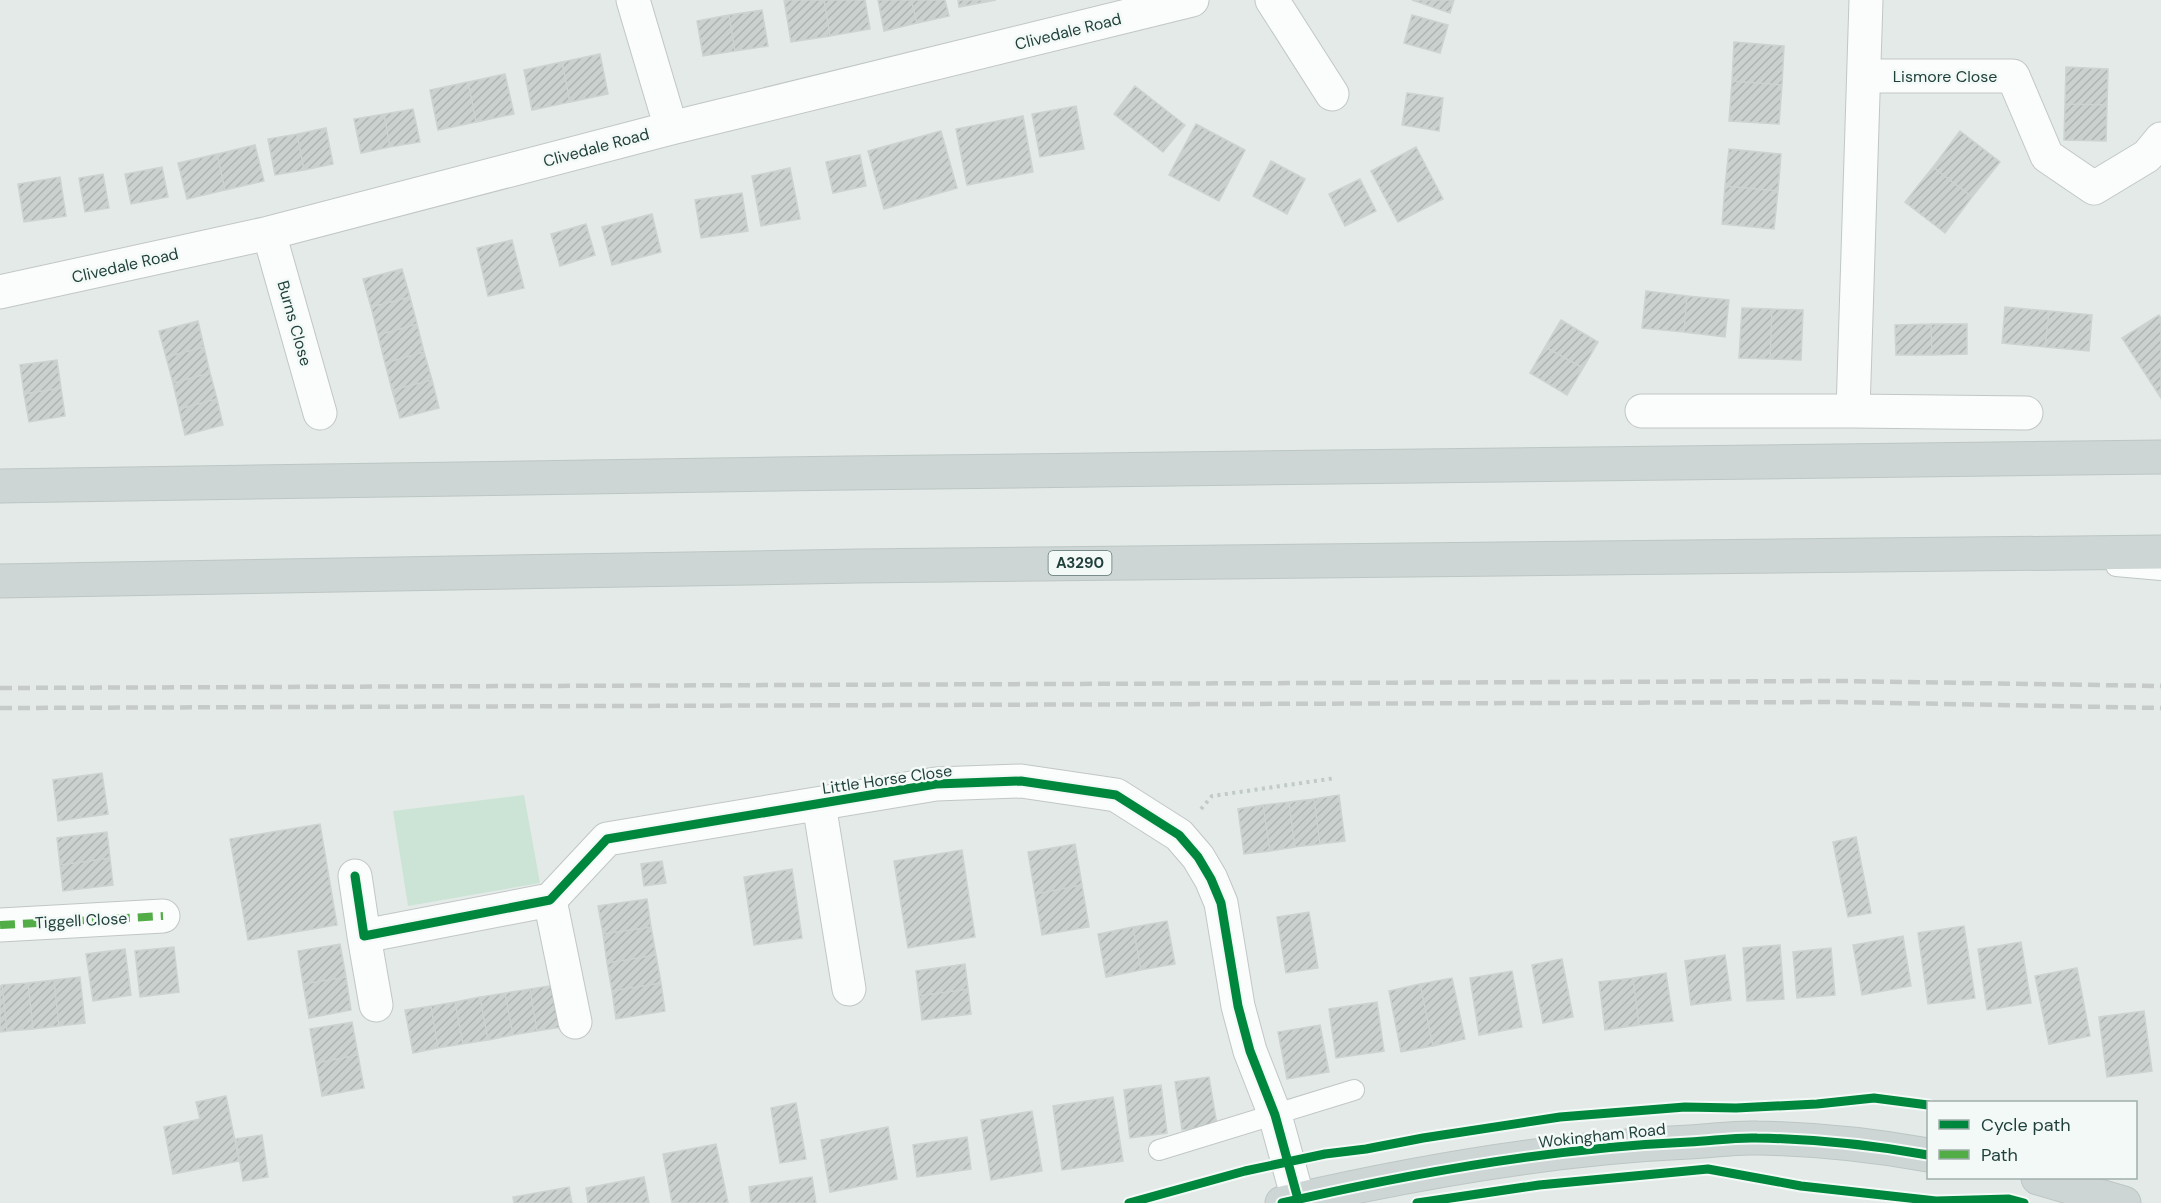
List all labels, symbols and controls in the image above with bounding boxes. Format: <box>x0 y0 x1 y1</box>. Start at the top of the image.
street label: Clivedale Road <box>1013 8 1123 55</box>
street label: Lismore Close <box>1893 66 1997 87</box>
street label: Clivedale Road <box>541 123 651 172</box>
street label: Clivedale Road <box>70 243 181 288</box>
street label: Burns Close <box>272 278 317 368</box>
road number: A3290 <box>1048 551 1112 575</box>
street label: Little Horse Close <box>821 760 953 799</box>
street label: Tiggell Close <box>34 908 128 933</box>
legend <box>1927 1101 2137 1179</box>
text: Cycle path <box>1981 1113 2071 1137</box>
street label: Wokingham Road <box>1537 1118 1667 1153</box>
text: Path <box>1981 1143 2018 1167</box>

